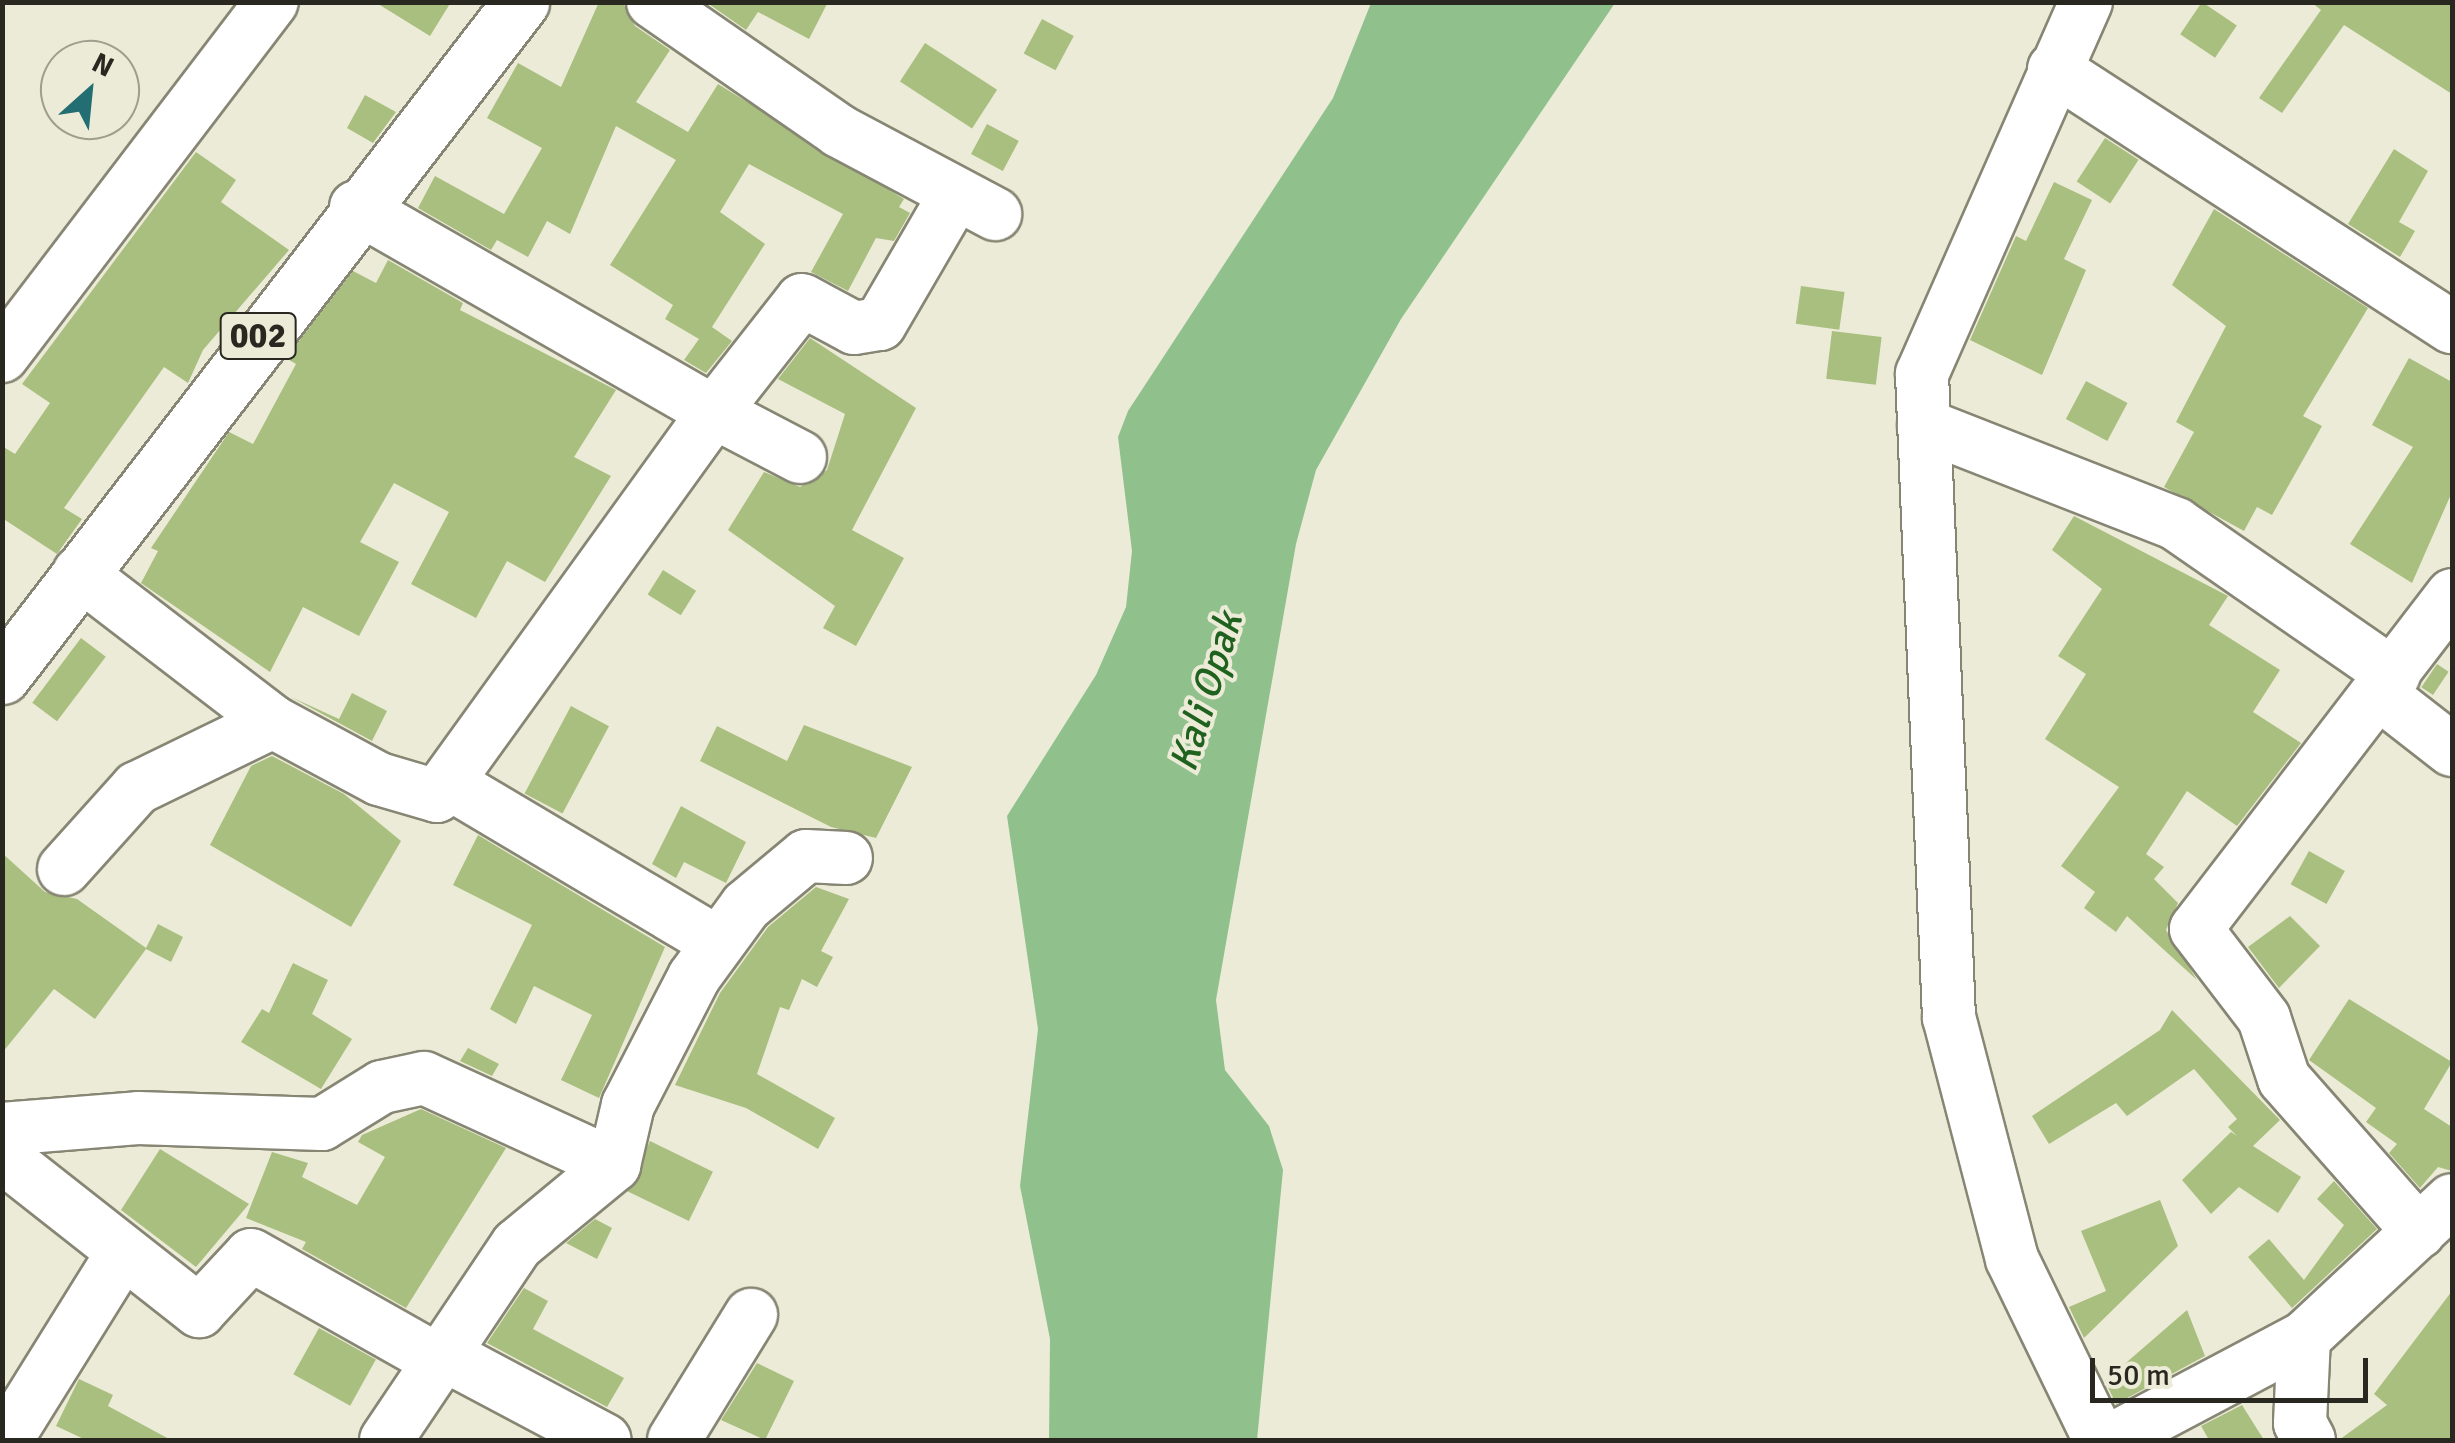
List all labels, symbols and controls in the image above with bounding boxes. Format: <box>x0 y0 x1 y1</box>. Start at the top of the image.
north arrow <box>40 40 140 140</box>
text: N <box>86 45 119 85</box>
road number: 002 <box>218 306 298 366</box>
water label: Kali Opak <box>1159 607 1253 777</box>
scale bar <box>2095 1338 2372 1400</box>
text: 50 m <box>2107 1357 2170 1394</box>

